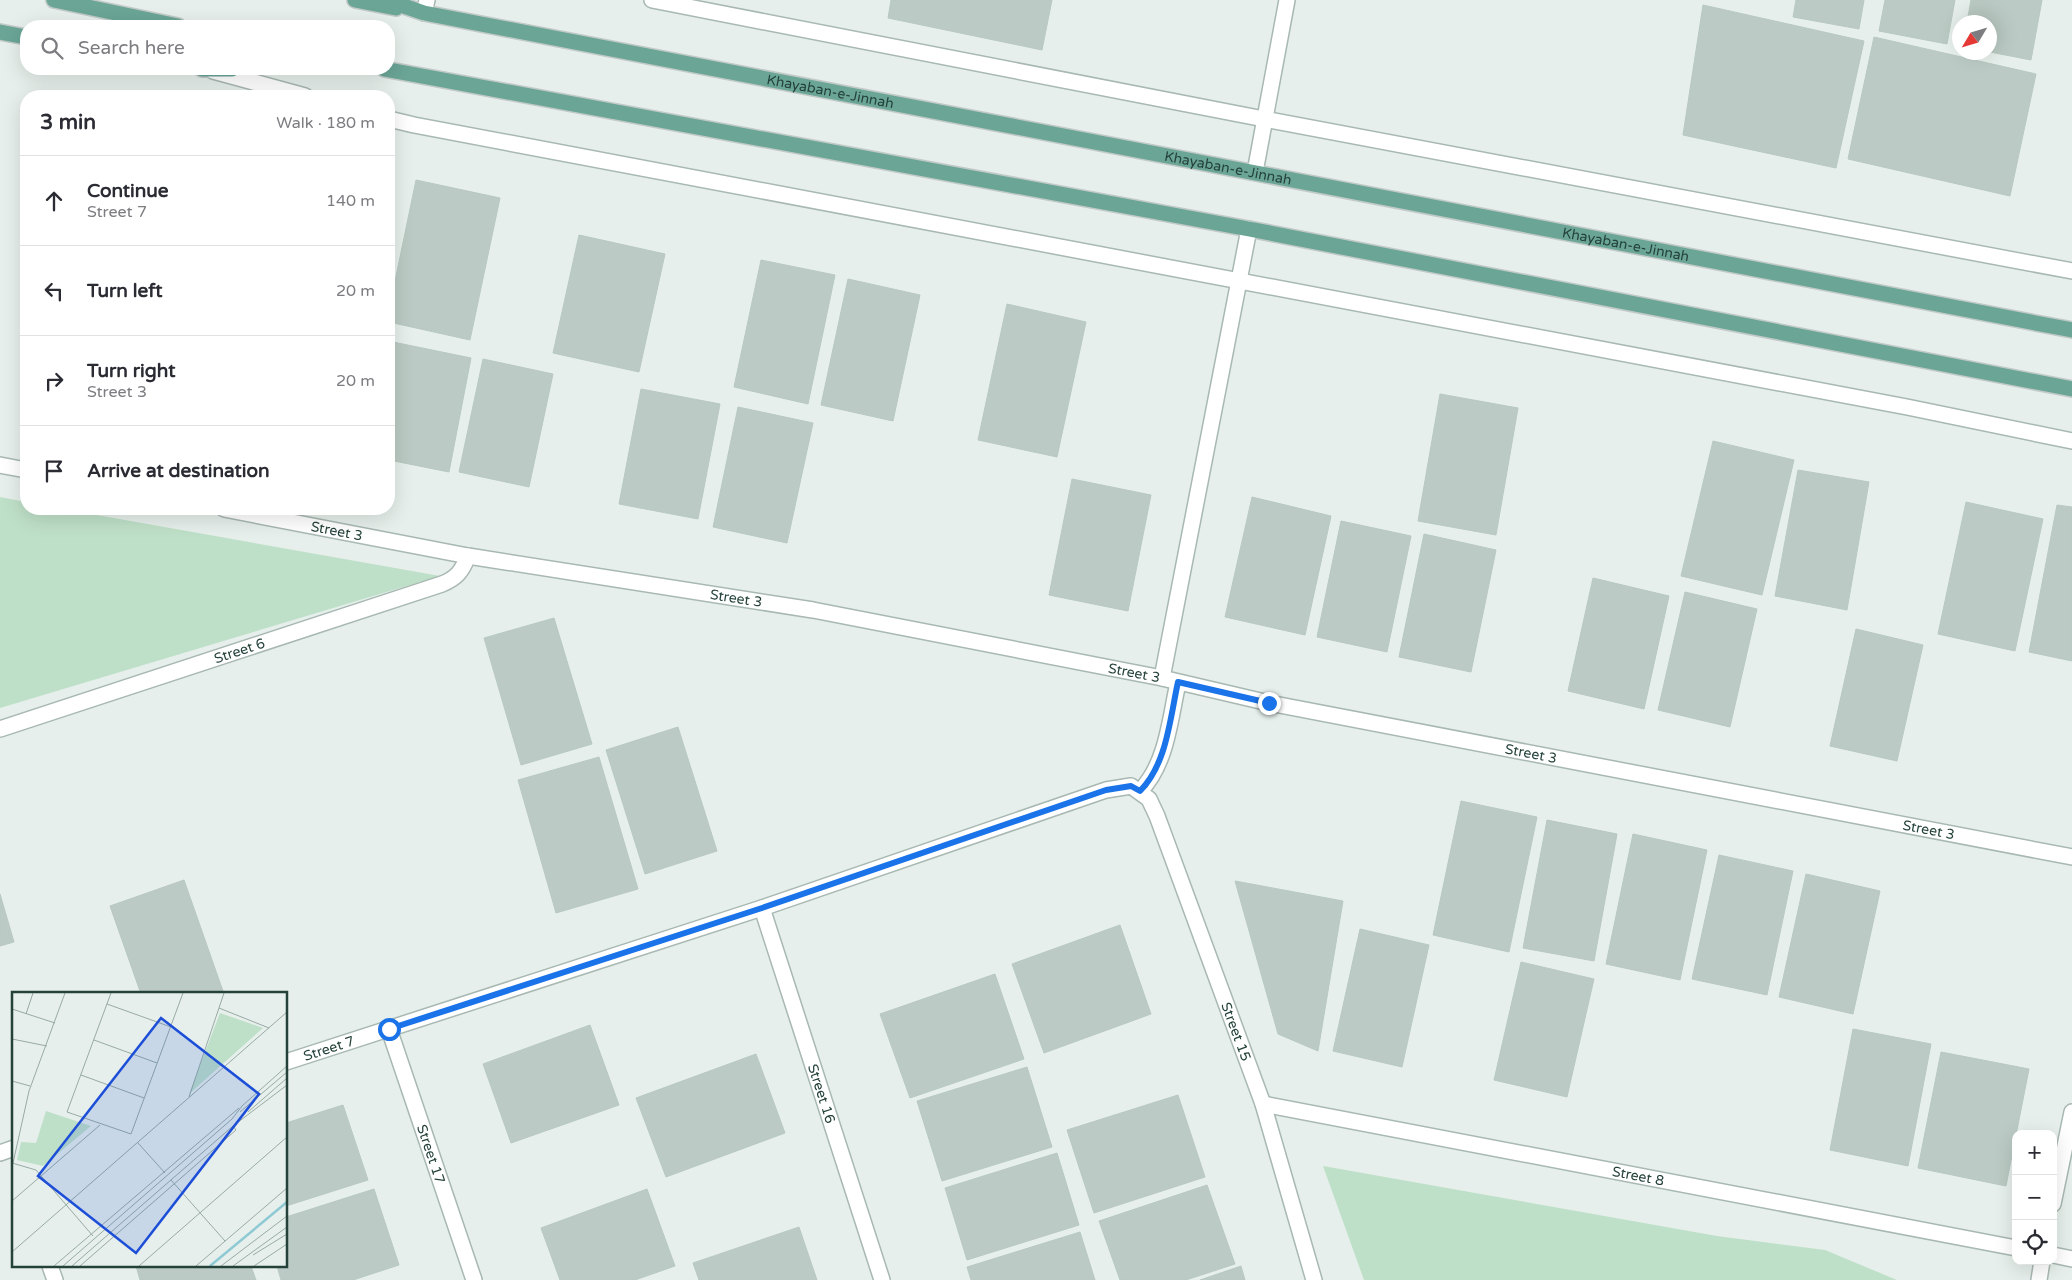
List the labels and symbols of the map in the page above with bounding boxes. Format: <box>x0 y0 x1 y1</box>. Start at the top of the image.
north arrow <box>1952 15 1997 60</box>
street label: Khayaban-e-Jinnah <box>765 71 895 112</box>
street label: Khayaban-e-Jinnah <box>1163 147 1293 188</box>
street label: Khayaban-e-Jinnah <box>1561 224 1691 265</box>
street label: Street 3 <box>310 517 364 544</box>
street label: Street 3 <box>709 586 764 610</box>
street label: Street 6 <box>212 634 267 667</box>
street label: Street 3 <box>1107 659 1162 686</box>
route end <box>1258 692 1281 715</box>
street label: Street 3 <box>1504 740 1558 767</box>
street label: Street 3 <box>1901 816 1956 843</box>
inset map <box>12 992 288 1268</box>
street label: Street 15 <box>1218 1000 1255 1063</box>
route start <box>378 1018 401 1041</box>
street label: Street 7 <box>301 1032 356 1064</box>
street label: Street 16 <box>804 1062 839 1126</box>
street label: Street 17 <box>413 1122 449 1186</box>
street label: Street 8 <box>1611 1162 1666 1189</box>

